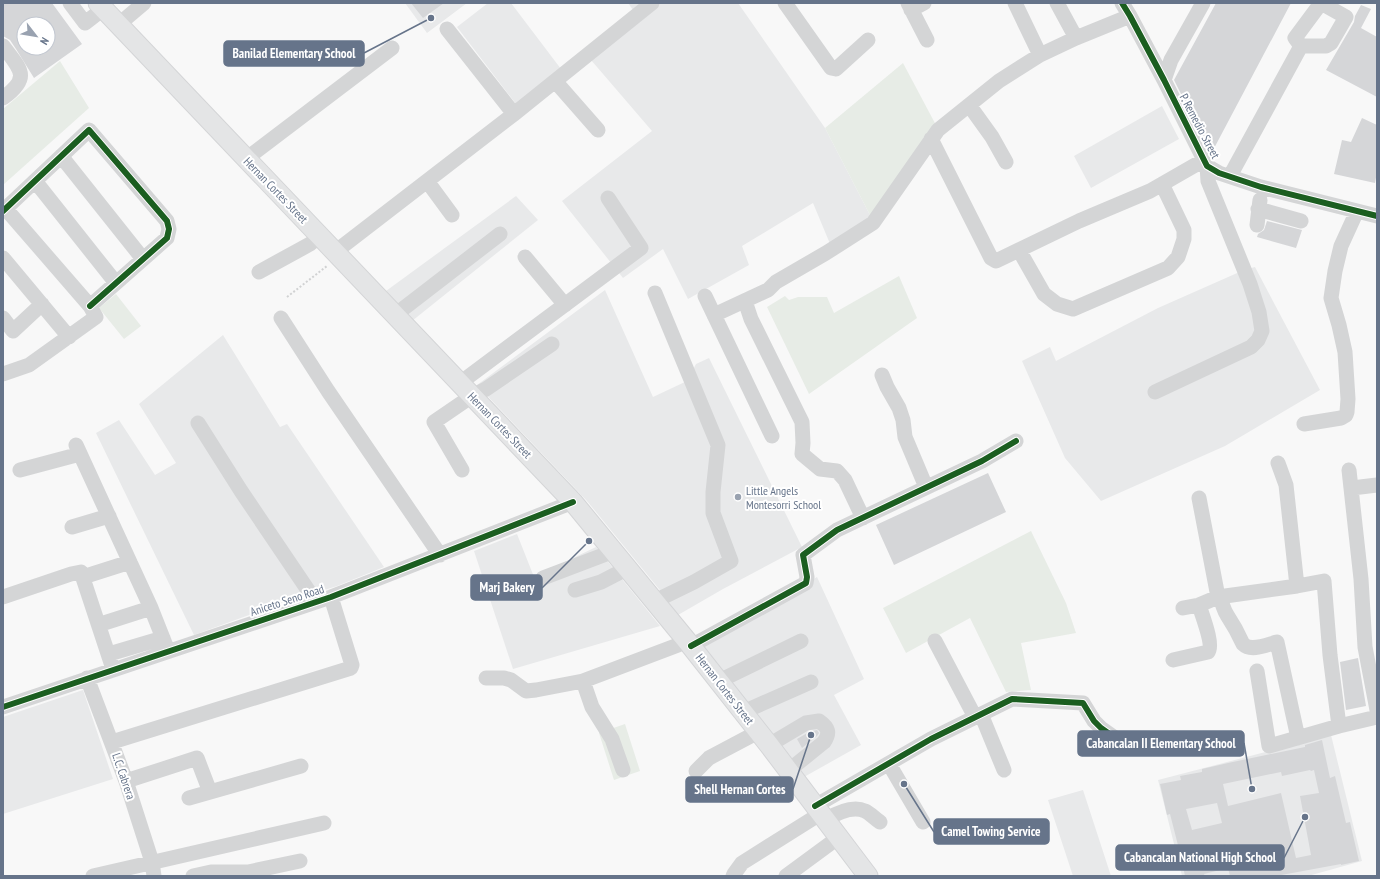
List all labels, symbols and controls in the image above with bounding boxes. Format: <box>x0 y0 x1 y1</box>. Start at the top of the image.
north arrow <box>16 16 56 56</box>
text: N <box>37 35 52 47</box>
callout: Banilad Elementary School <box>224 41 364 66</box>
text: Banilad Elementary School <box>232 45 356 62</box>
street label: P. Remedio Street <box>1177 91 1224 162</box>
street label: Hernan Cortes Street <box>241 154 312 227</box>
street label: Hernan Cortes Street <box>465 389 536 462</box>
place label: Little Angels Montesorri School <box>746 483 821 512</box>
marker: Little Angels Montesorri School <box>733 492 743 502</box>
callout: Marj Bakery <box>471 575 542 600</box>
text: Marj Bakery <box>480 579 535 596</box>
street label: Aniceto Seno Road <box>248 581 326 619</box>
street label: Hernan Cortes Street <box>693 650 758 728</box>
callout: Cabancalan II Elementary School <box>1078 731 1244 756</box>
text: Cabancalan II Elementary School <box>1086 735 1237 752</box>
street label: L.C. Cabrera <box>109 751 139 801</box>
callout: Shell Hernan Cortes <box>686 777 793 802</box>
text: Shell Hernan Cortes <box>694 781 786 798</box>
callout: Camel Towing Service <box>934 819 1049 844</box>
text: Camel Towing Service <box>941 823 1041 840</box>
callout: Cabancalan National High School <box>1116 845 1284 870</box>
text: Cabancalan National High School <box>1124 849 1277 866</box>

